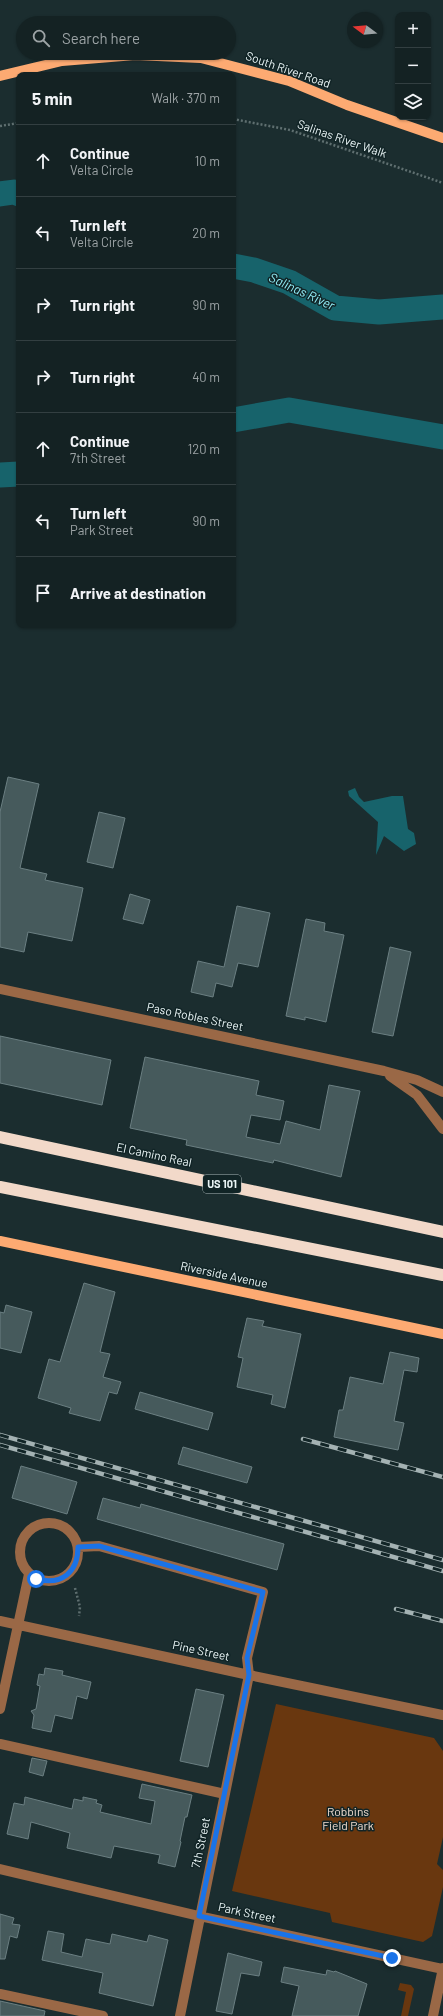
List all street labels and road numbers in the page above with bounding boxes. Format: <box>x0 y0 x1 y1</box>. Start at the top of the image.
street label: South River Road <box>244 48 333 90</box>
street label: Salinas River Walk <box>296 116 389 160</box>
street label: Paso Robles Street <box>146 999 245 1033</box>
street label: El Camino Real <box>115 1139 193 1169</box>
road number: US 101 <box>203 1175 241 1193</box>
street label: Riverside Avenue <box>179 1258 269 1290</box>
street label: Pine Street <box>171 1637 231 1663</box>
street label: 7th Street <box>188 1816 212 1870</box>
street label: Park Street <box>217 1899 277 1925</box>

